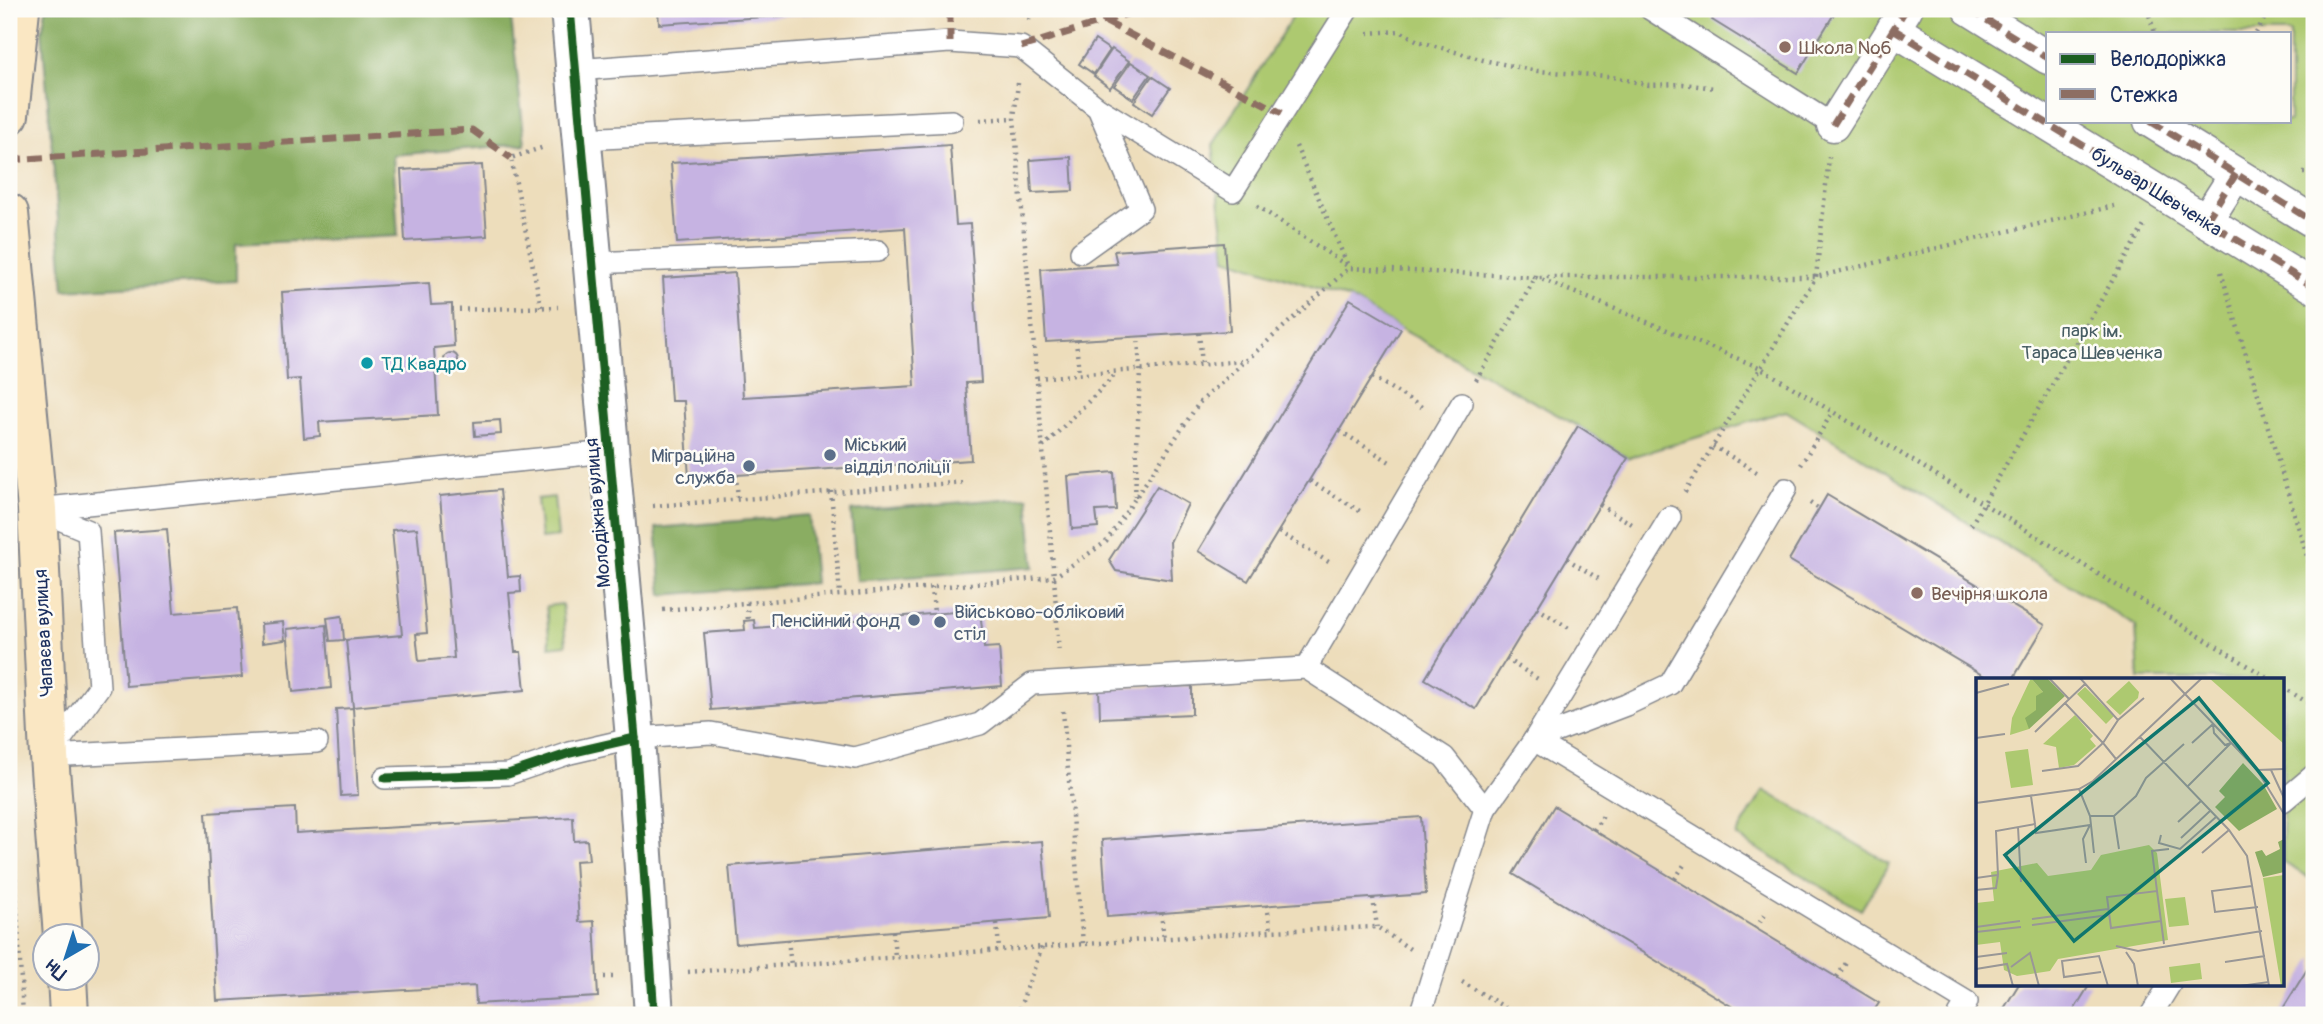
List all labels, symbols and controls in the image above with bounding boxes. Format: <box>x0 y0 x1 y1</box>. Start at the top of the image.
legend <box>2046 32 2292 122</box>
place label: Школа №6 <box>1799 36 1892 60</box>
marker: Школа №6 <box>1777 39 1793 55</box>
text: Велодоріжка <box>2110 46 2226 73</box>
text: Стежка <box>2110 82 2178 109</box>
street label: бульвар Шевченка <box>2086 142 2227 242</box>
park label: парк ім. Тараса Шевченка <box>2021 319 2163 365</box>
place label: ТД Квадро <box>381 352 467 376</box>
marker: ТД Квадро <box>359 355 375 371</box>
place label: Міський відділ поліції <box>844 433 952 479</box>
street label: Молодіжна вулиця <box>579 437 616 589</box>
place label: Міграційна служба <box>651 444 735 490</box>
marker: Міський відділ поліції <box>822 447 838 463</box>
marker: Міграційна служба <box>741 458 757 474</box>
street label: Чапаєва вулиця <box>29 568 59 697</box>
place label: Вечірня школа <box>1931 582 2048 606</box>
marker: Вечірня школа <box>1909 585 1925 601</box>
place label: Військово-обліковий стіл <box>954 600 1125 646</box>
place label: Пенсійний фонд <box>772 609 901 633</box>
marker: Пенсійний фонд <box>906 612 922 628</box>
marker: Військово-обліковий стіл <box>932 614 948 630</box>
inset map <box>1976 678 2284 986</box>
north arrow <box>32 922 102 992</box>
text: Пн <box>40 954 72 985</box>

